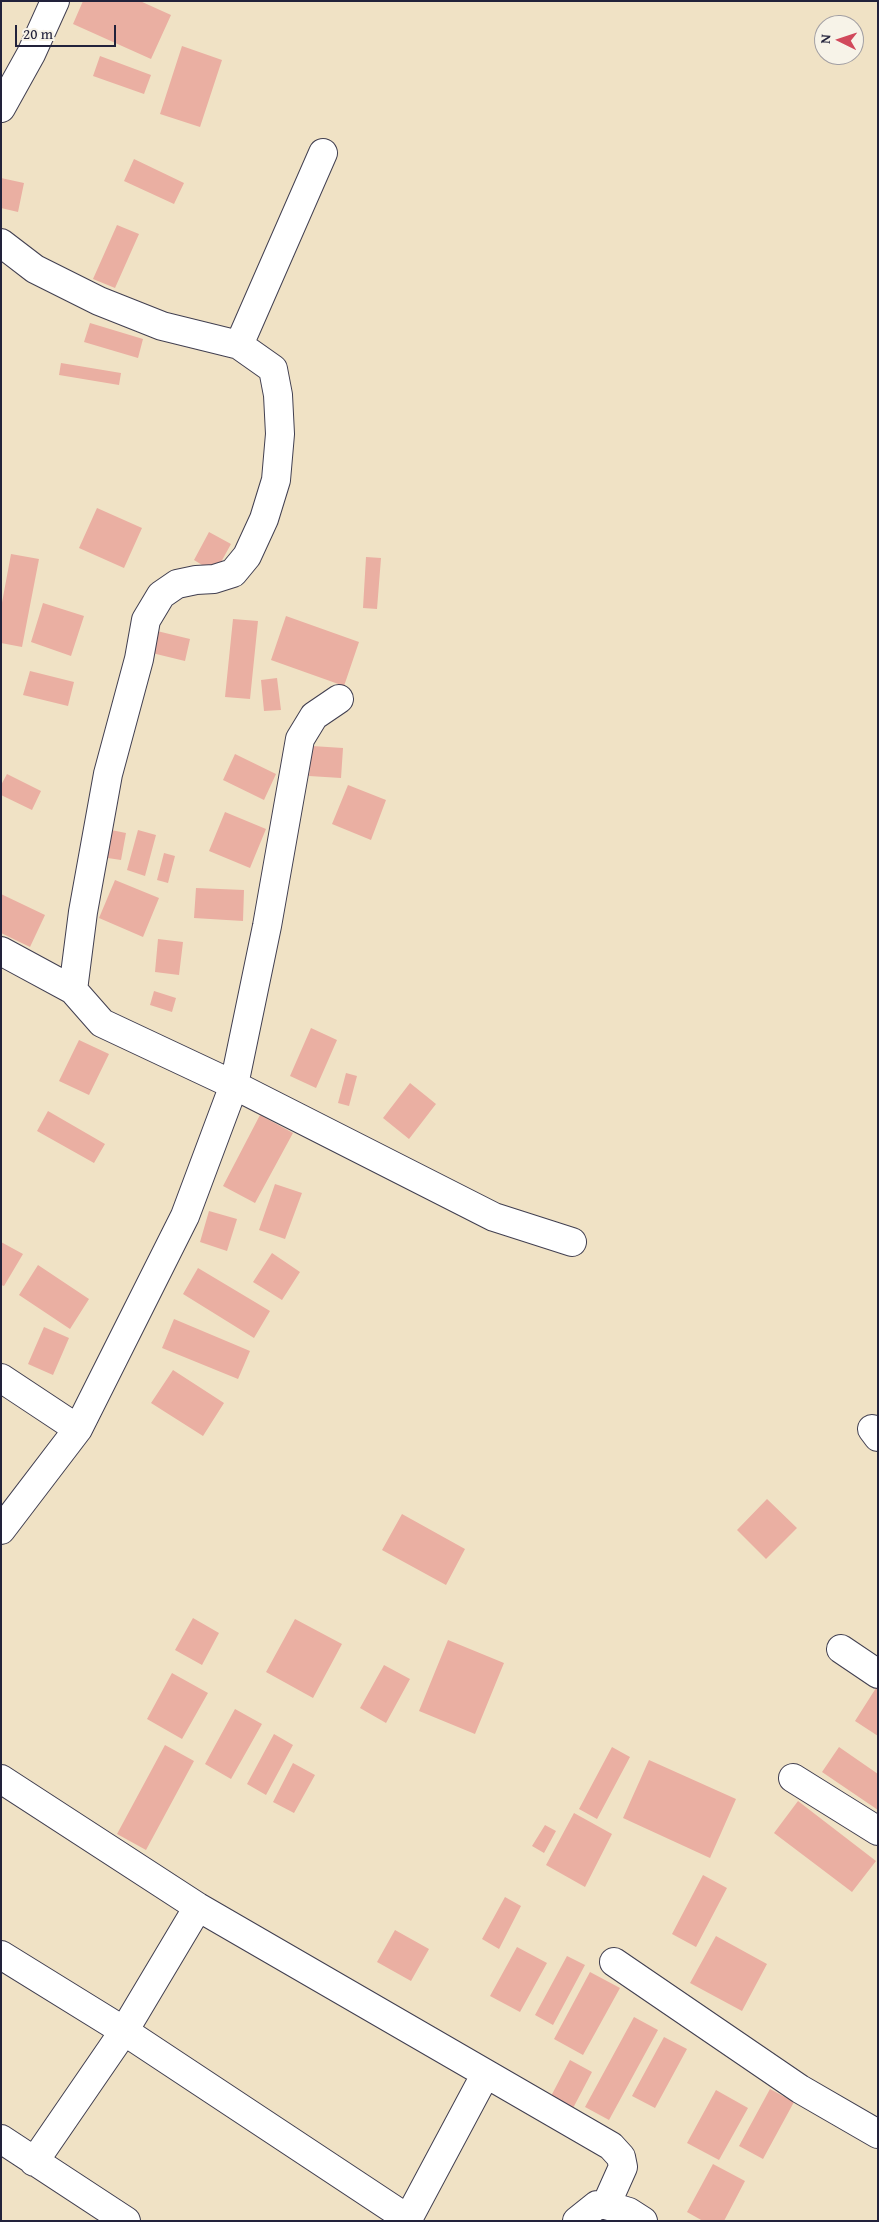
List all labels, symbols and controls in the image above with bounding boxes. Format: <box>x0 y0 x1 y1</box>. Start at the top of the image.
scale bar <box>18 15 119 47</box>
north arrow <box>814 15 864 65</box>
text: 20 m <box>23 23 53 44</box>
text: N <box>815 34 835 44</box>

